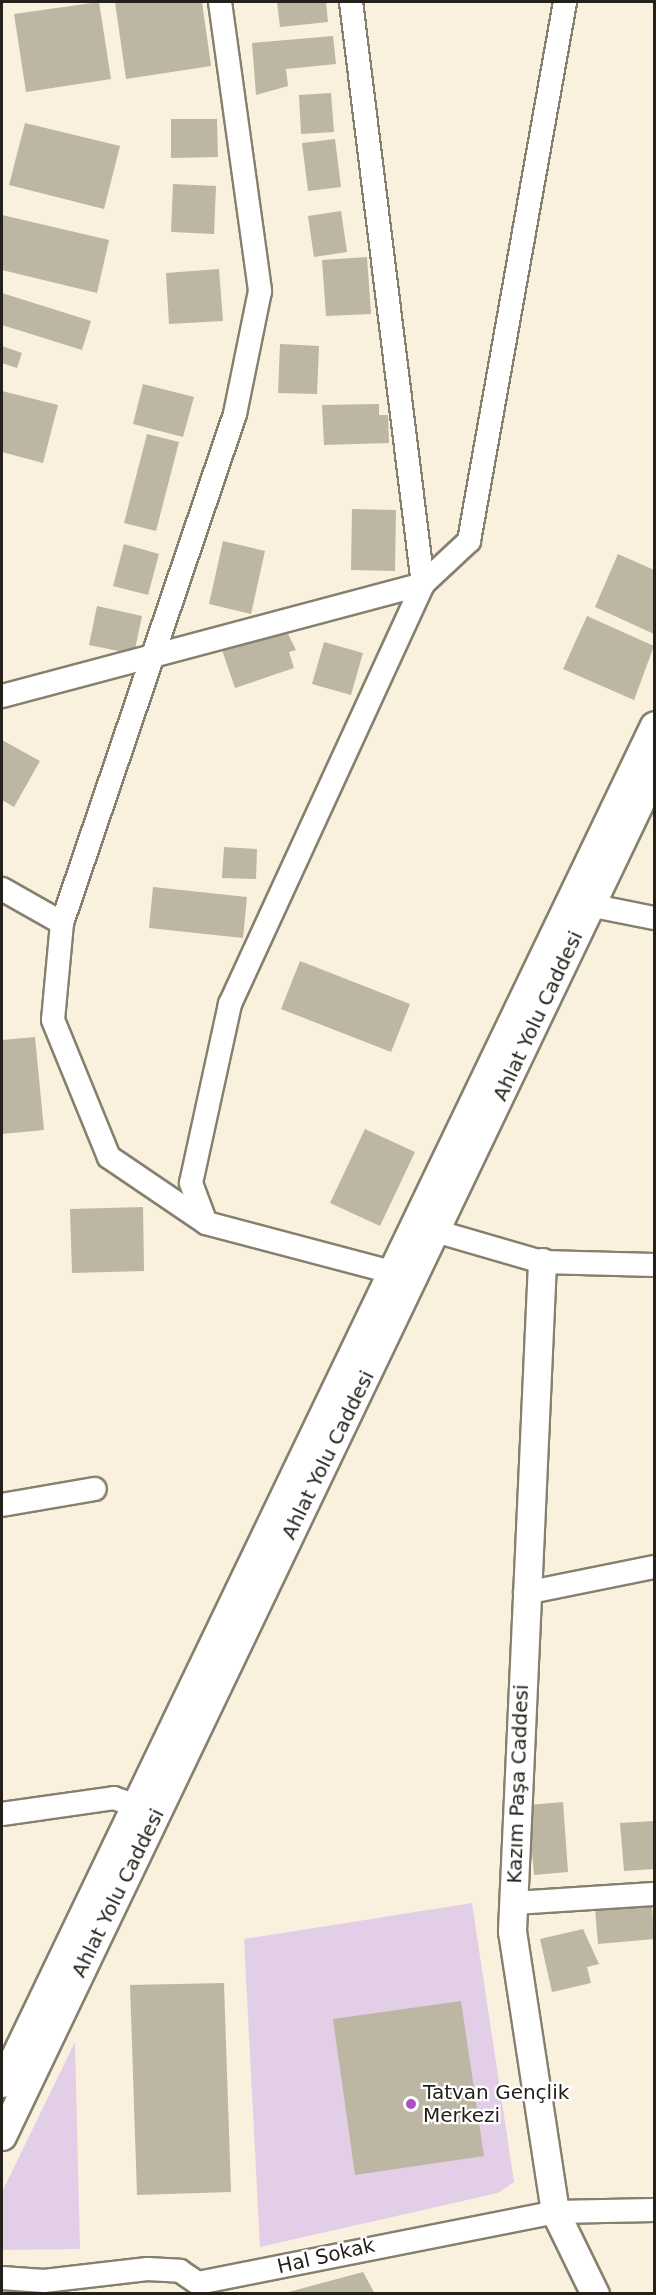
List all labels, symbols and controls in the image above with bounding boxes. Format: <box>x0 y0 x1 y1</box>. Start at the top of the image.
street label: Ahlat Yolu Caddesi <box>488 927 588 1105</box>
street label: Ahlat Yolu Caddesi <box>277 1367 379 1543</box>
street label: Kazım Paşa Caddesi <box>503 1684 533 1884</box>
street label: Ahlat Yolu Caddesi <box>67 1805 169 1981</box>
place label: Tatvan Gençlik Merkezi <box>423 2080 569 2127</box>
marker: Tatvan Gençlik Merkezi <box>404 2097 418 2111</box>
street label: Hal Sokak <box>275 2233 377 2279</box>

